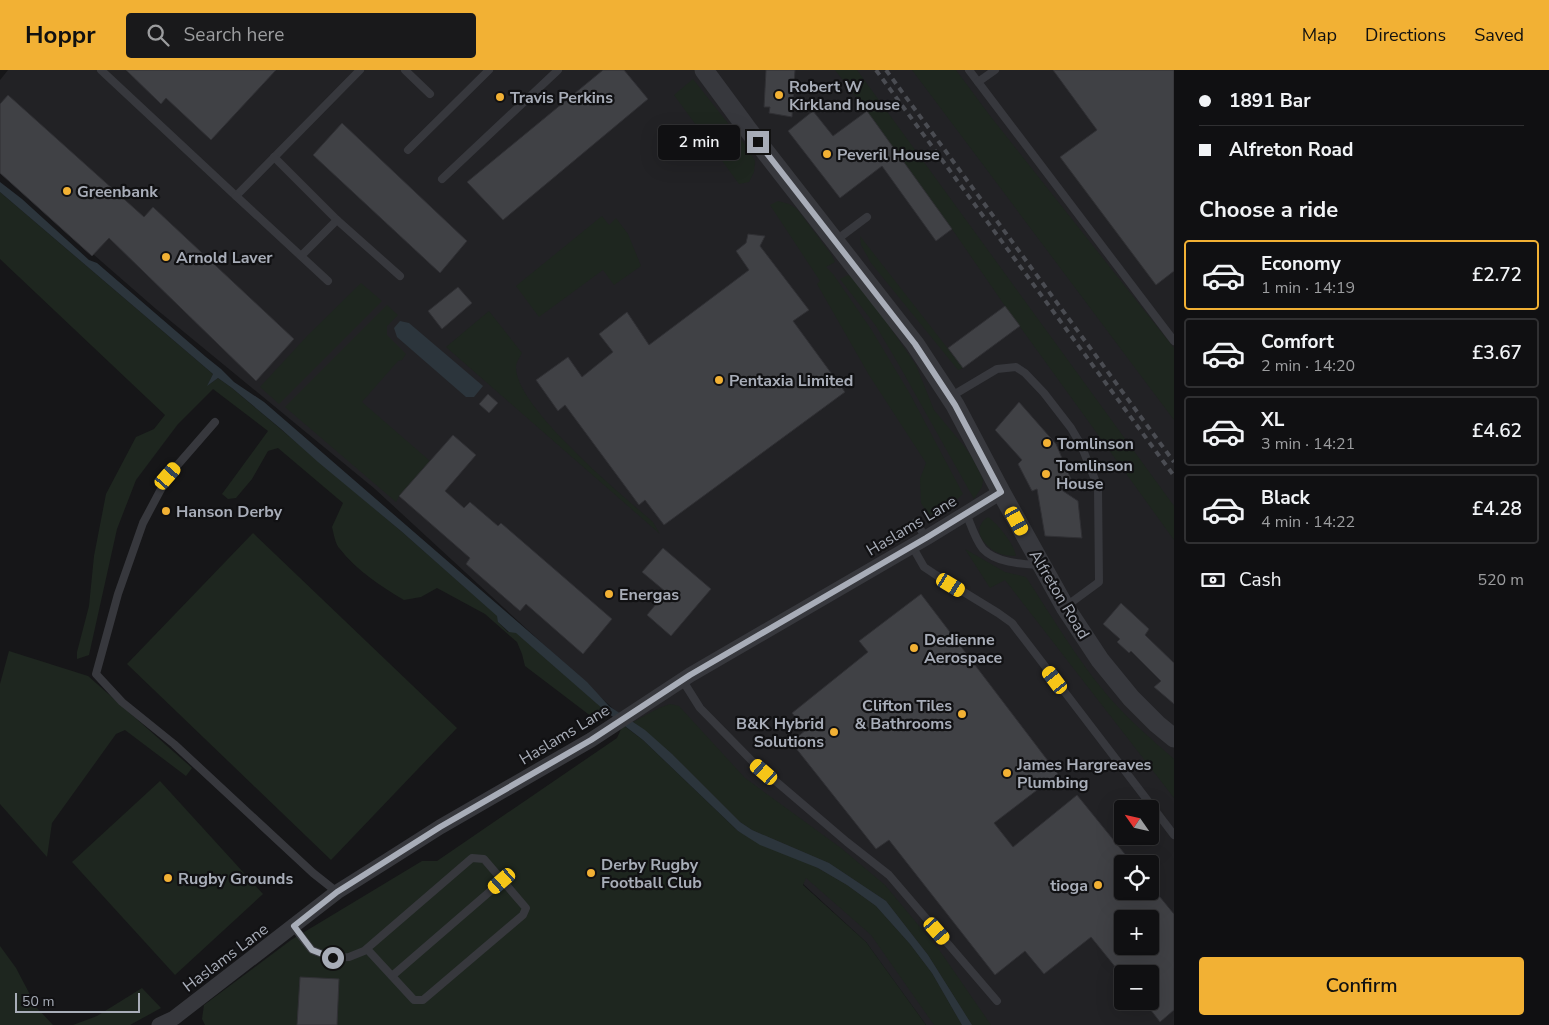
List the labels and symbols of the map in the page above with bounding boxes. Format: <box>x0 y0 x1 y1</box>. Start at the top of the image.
place label: Robert W Kirkland house <box>789 76 900 116</box>
place label: Travis Perkins <box>510 87 613 109</box>
marker: Robert W Kirkland house <box>773 89 785 101</box>
marker: Travis Perkins <box>494 91 506 103</box>
callout: 2 min <box>658 124 740 160</box>
route end <box>747 131 769 153</box>
place label: Peveril House <box>837 144 940 166</box>
marker: Peveril House <box>821 148 833 160</box>
place label: Greenbank <box>77 181 158 203</box>
marker: Greenbank <box>61 185 73 197</box>
place label: Arnold Laver <box>176 247 273 269</box>
marker: Arnold Laver <box>160 251 172 263</box>
place label: Pentaxia Limited <box>729 370 853 392</box>
marker: Pentaxia Limited <box>713 374 725 386</box>
place label: Tomlinson <box>1057 433 1134 455</box>
marker: Tomlinson <box>1041 437 1053 449</box>
place label: Tomlinson House <box>1056 455 1133 495</box>
car <box>152 460 183 492</box>
marker: Tomlinson House <box>1040 468 1052 480</box>
street label: Haslams Lane <box>862 490 961 562</box>
place label: Hanson Derby <box>176 501 283 523</box>
car <box>1003 504 1030 538</box>
marker: Hanson Derby <box>160 505 172 517</box>
street label: Alfreton Road <box>1024 546 1094 643</box>
car <box>934 571 967 599</box>
place label: Energas <box>619 584 679 606</box>
marker: Energas <box>603 588 615 600</box>
place label: Dedienne Aerospace <box>924 629 1002 669</box>
marker: Dedienne Aerospace <box>908 642 920 654</box>
car <box>1039 664 1070 696</box>
place label: Clifton Tiles & Bathrooms <box>854 695 952 735</box>
street label: Haslams Lane <box>515 699 614 771</box>
marker: Clifton Tiles & Bathrooms <box>956 708 968 720</box>
place label: B&K Hybrid Solutions <box>736 713 824 753</box>
marker: B&K Hybrid Solutions <box>828 726 840 738</box>
place label: James Hargreaves Plumbing <box>1016 754 1152 794</box>
car <box>747 756 780 788</box>
marker: James Hargreaves Plumbing <box>1001 767 1013 779</box>
north arrow <box>1114 800 1159 845</box>
place label: Derby Rugby Football Club <box>601 854 702 894</box>
car <box>485 865 518 897</box>
marker: Derby Rugby Football Club <box>585 867 597 879</box>
place label: Rugby Grounds <box>178 868 293 890</box>
marker: Rugby Grounds <box>162 872 174 884</box>
place label: tioga <box>1050 875 1088 897</box>
marker: tioga <box>1092 879 1104 891</box>
car <box>921 915 952 947</box>
street label: Haslams Lane <box>178 918 273 997</box>
route start <box>322 947 344 969</box>
scale bar <box>15 990 140 1013</box>

